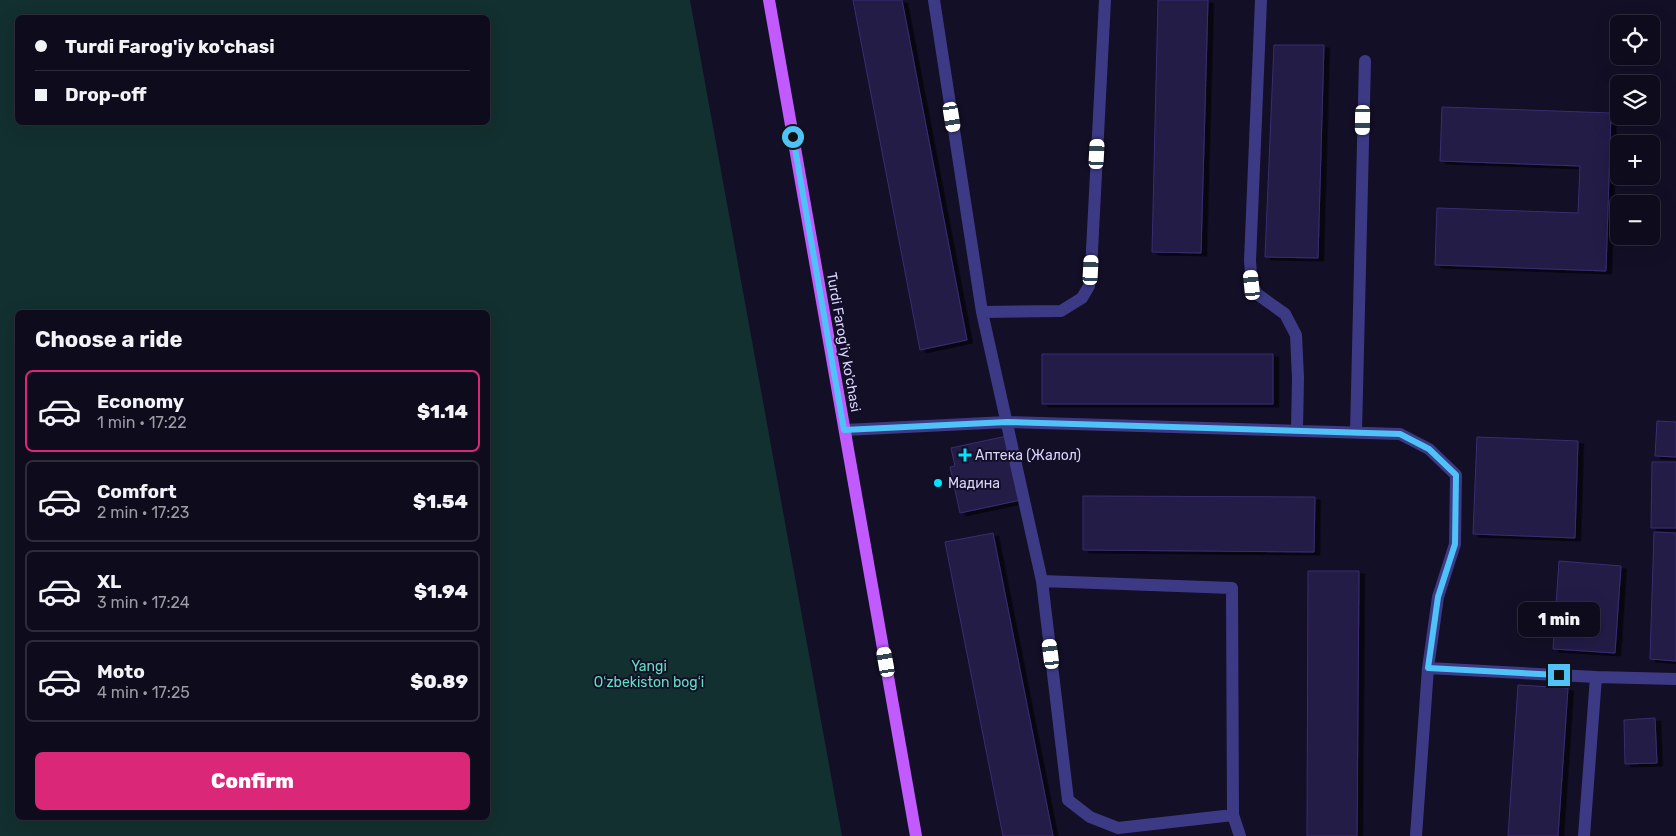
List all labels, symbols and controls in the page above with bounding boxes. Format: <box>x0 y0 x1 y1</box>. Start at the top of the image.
map controls <box>1610 15 1660 245</box>
button: locate <box>1610 15 1660 65</box>
text: Turdi Farog'iy ko'chasi <box>65 35 275 58</box>
button: layers <box>1610 75 1660 125</box>
text: Drop-off <box>65 83 147 106</box>
car <box>942 101 961 133</box>
car <box>1355 105 1370 135</box>
route start <box>782 126 804 148</box>
button: + <box>1610 135 1660 185</box>
car <box>1088 139 1105 169</box>
button: − <box>1610 195 1660 245</box>
car <box>1082 255 1099 285</box>
car <box>1242 269 1261 301</box>
street label: Turdi Farog'iy ko'chasi <box>823 271 864 413</box>
text: Choose a ride <box>35 326 182 353</box>
icon: car <box>37 389 82 434</box>
text: Economy <box>97 390 184 413</box>
text: $1.14 <box>417 400 468 423</box>
text: 1 min · 17:22 <box>97 413 187 432</box>
place label: Аптека (Жалол) <box>975 447 1081 464</box>
marker: Аптека (Жалол) <box>959 449 971 461</box>
place label: Мадина <box>948 475 1000 492</box>
marker: Мадина <box>932 477 944 489</box>
icon: car <box>37 479 82 524</box>
text: Comfort <box>97 480 177 503</box>
text: $1.54 <box>413 490 468 513</box>
text: 2 min · 17:23 <box>97 503 189 522</box>
icon: car <box>37 569 82 614</box>
text: XL <box>97 570 121 593</box>
text: $1.94 <box>414 580 468 603</box>
text: 3 min · 17:24 <box>97 593 190 612</box>
callout: 1 min <box>1518 602 1600 638</box>
text: 1 min <box>1538 610 1580 629</box>
car <box>1041 638 1060 670</box>
car <box>876 646 895 678</box>
park label: Yangi Oʻzbekiston bogʻi <box>594 658 704 691</box>
icon: car <box>37 659 82 704</box>
text: Moto <box>97 660 145 683</box>
route end <box>1548 664 1570 686</box>
text: $0.89 <box>410 670 468 693</box>
text: 4 min · 17:25 <box>97 683 190 702</box>
button: Confirm <box>35 752 470 810</box>

